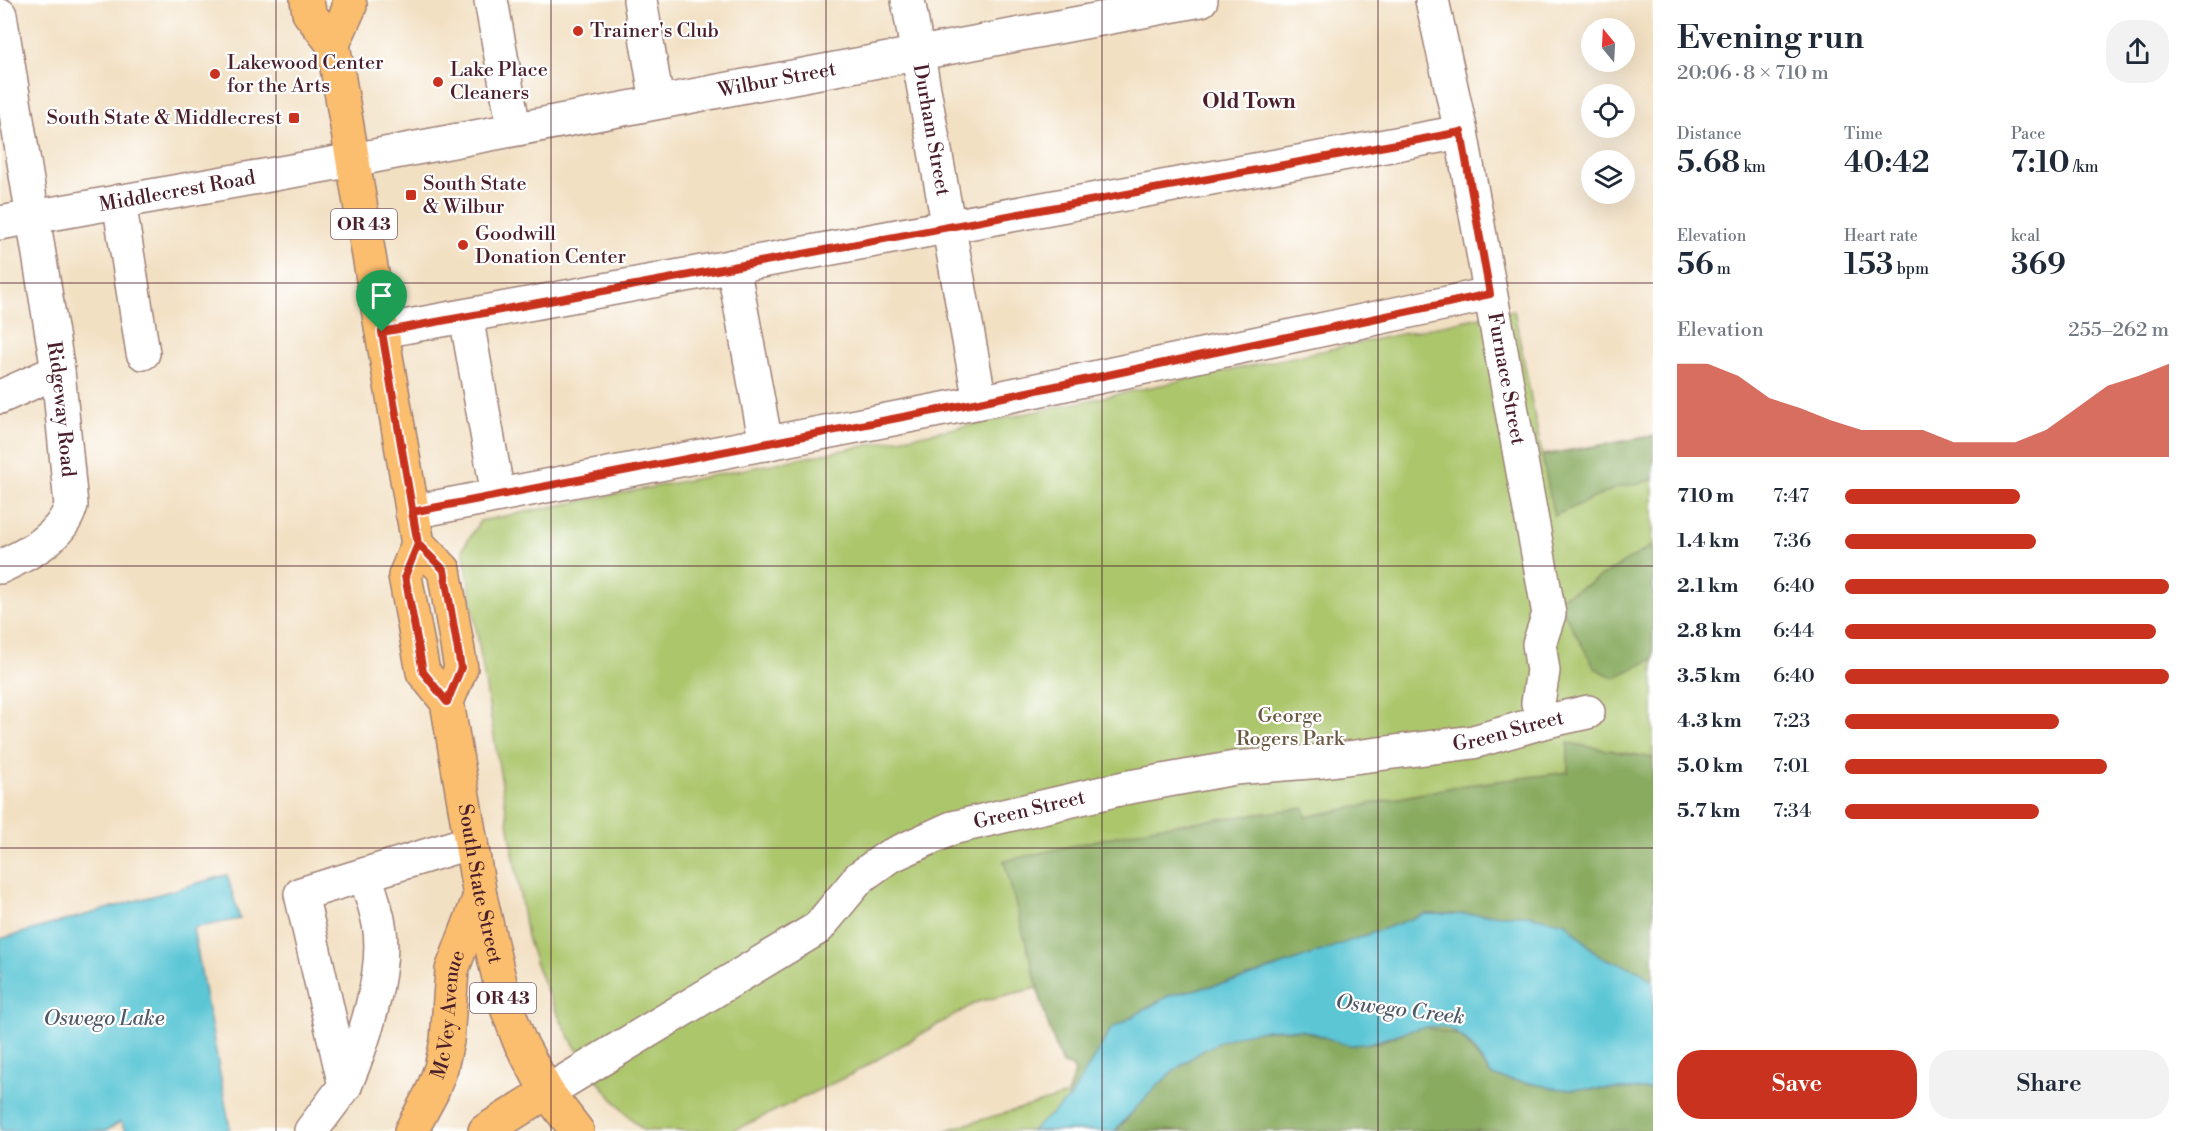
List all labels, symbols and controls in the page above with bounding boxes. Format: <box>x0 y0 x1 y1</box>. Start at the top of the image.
north arrow <box>1581 18 1635 72</box>
map controls <box>1581 18 1635 204</box>
text: Evening run <box>1677 18 1864 59</box>
place label: Trainer's Club <box>590 19 719 44</box>
button: share <box>2106 20 2169 83</box>
marker: Trainer's Club <box>571 24 585 38</box>
place label: Lakewood Center for the Arts <box>227 51 384 99</box>
street label: Wilbur Street <box>715 57 838 104</box>
place label: Lake Place Cleaners <box>450 58 548 106</box>
text: 20:06 · 8 × 710 m <box>1677 61 1829 86</box>
street label: Durham Street <box>907 62 955 198</box>
marker: Lakewood Center for the Arts <box>208 67 222 81</box>
marker: Lake Place Cleaners <box>431 75 445 89</box>
button: locate <box>1581 84 1635 138</box>
district label: Old Town <box>1202 89 1296 115</box>
place label: South State & Middlecrest <box>47 106 282 131</box>
marker: South State & Middlecrest <box>287 111 301 125</box>
text: Distance <box>1677 124 1742 144</box>
text: Time <box>1844 124 1883 144</box>
text: Pace <box>2011 124 2045 144</box>
text: 5.68 <box>1677 144 1740 182</box>
text: 40:42 <box>1844 144 1930 182</box>
text: 7:10 <box>2011 144 2070 182</box>
button: layers <box>1581 150 1635 204</box>
text: km <box>1740 157 1766 177</box>
text: /km <box>2070 157 2098 177</box>
street label: Middlecrest Road <box>97 165 258 218</box>
place label: South State & Wilbur <box>423 172 527 220</box>
marker: South State & Wilbur <box>404 188 418 202</box>
road number: OR 43 <box>331 209 397 239</box>
place label: Goodwill Donation Center <box>475 222 627 270</box>
text: Elevation <box>1677 226 1746 246</box>
text: Heart rate <box>1844 226 1918 246</box>
text: kcal <box>2011 226 2040 246</box>
marker: Goodwill Donation Center <box>456 238 470 252</box>
text: 56 <box>1677 246 1714 284</box>
text: 153 <box>1844 246 1893 284</box>
text: 369 <box>2011 246 2066 284</box>
text: m <box>1714 259 1731 279</box>
text: bpm <box>1893 259 1929 279</box>
pin <box>356 270 407 332</box>
icon: arrive <box>365 279 398 312</box>
street label: Furnace Street <box>1482 311 1530 447</box>
text: Elevation <box>1677 318 1764 343</box>
text: 255–262 m <box>2068 318 2169 343</box>
street label: Ridgeway Road <box>41 340 81 479</box>
text: 710 m <box>1677 484 1734 509</box>
text: 7:47 <box>1773 484 1809 509</box>
text: 1.4 km <box>1677 529 1739 554</box>
text: 7:36 <box>1773 529 1811 554</box>
text: 2.1 km <box>1677 574 1739 599</box>
text: 6:40 <box>1773 574 1815 599</box>
text: 2.8 km <box>1677 619 1741 644</box>
text: 6:44 <box>1773 619 1814 644</box>
text: 3.5 km <box>1677 664 1741 689</box>
text: 6:40 <box>1773 664 1815 689</box>
park label: George Rogers Park <box>1236 704 1346 752</box>
street label: Green Street <box>1451 705 1566 757</box>
text: 4.3 km <box>1677 709 1742 734</box>
text: 7:23 <box>1773 709 1810 734</box>
text: 5.0 km <box>1677 754 1743 779</box>
text: 7:01 <box>1773 754 1809 779</box>
street label: Green Street <box>971 785 1088 835</box>
text: 5.7 km <box>1677 799 1740 824</box>
text: 7:34 <box>1773 799 1811 824</box>
street label: South State Street <box>452 802 508 966</box>
street label: McVey Avenue <box>425 947 471 1083</box>
road number: OR 43 <box>470 983 536 1013</box>
water label: Oswego Creek <box>1334 989 1466 1031</box>
water label: Oswego Lake <box>44 1006 165 1032</box>
button: Save <box>1677 1050 1917 1119</box>
button: Share <box>1929 1050 2169 1119</box>

